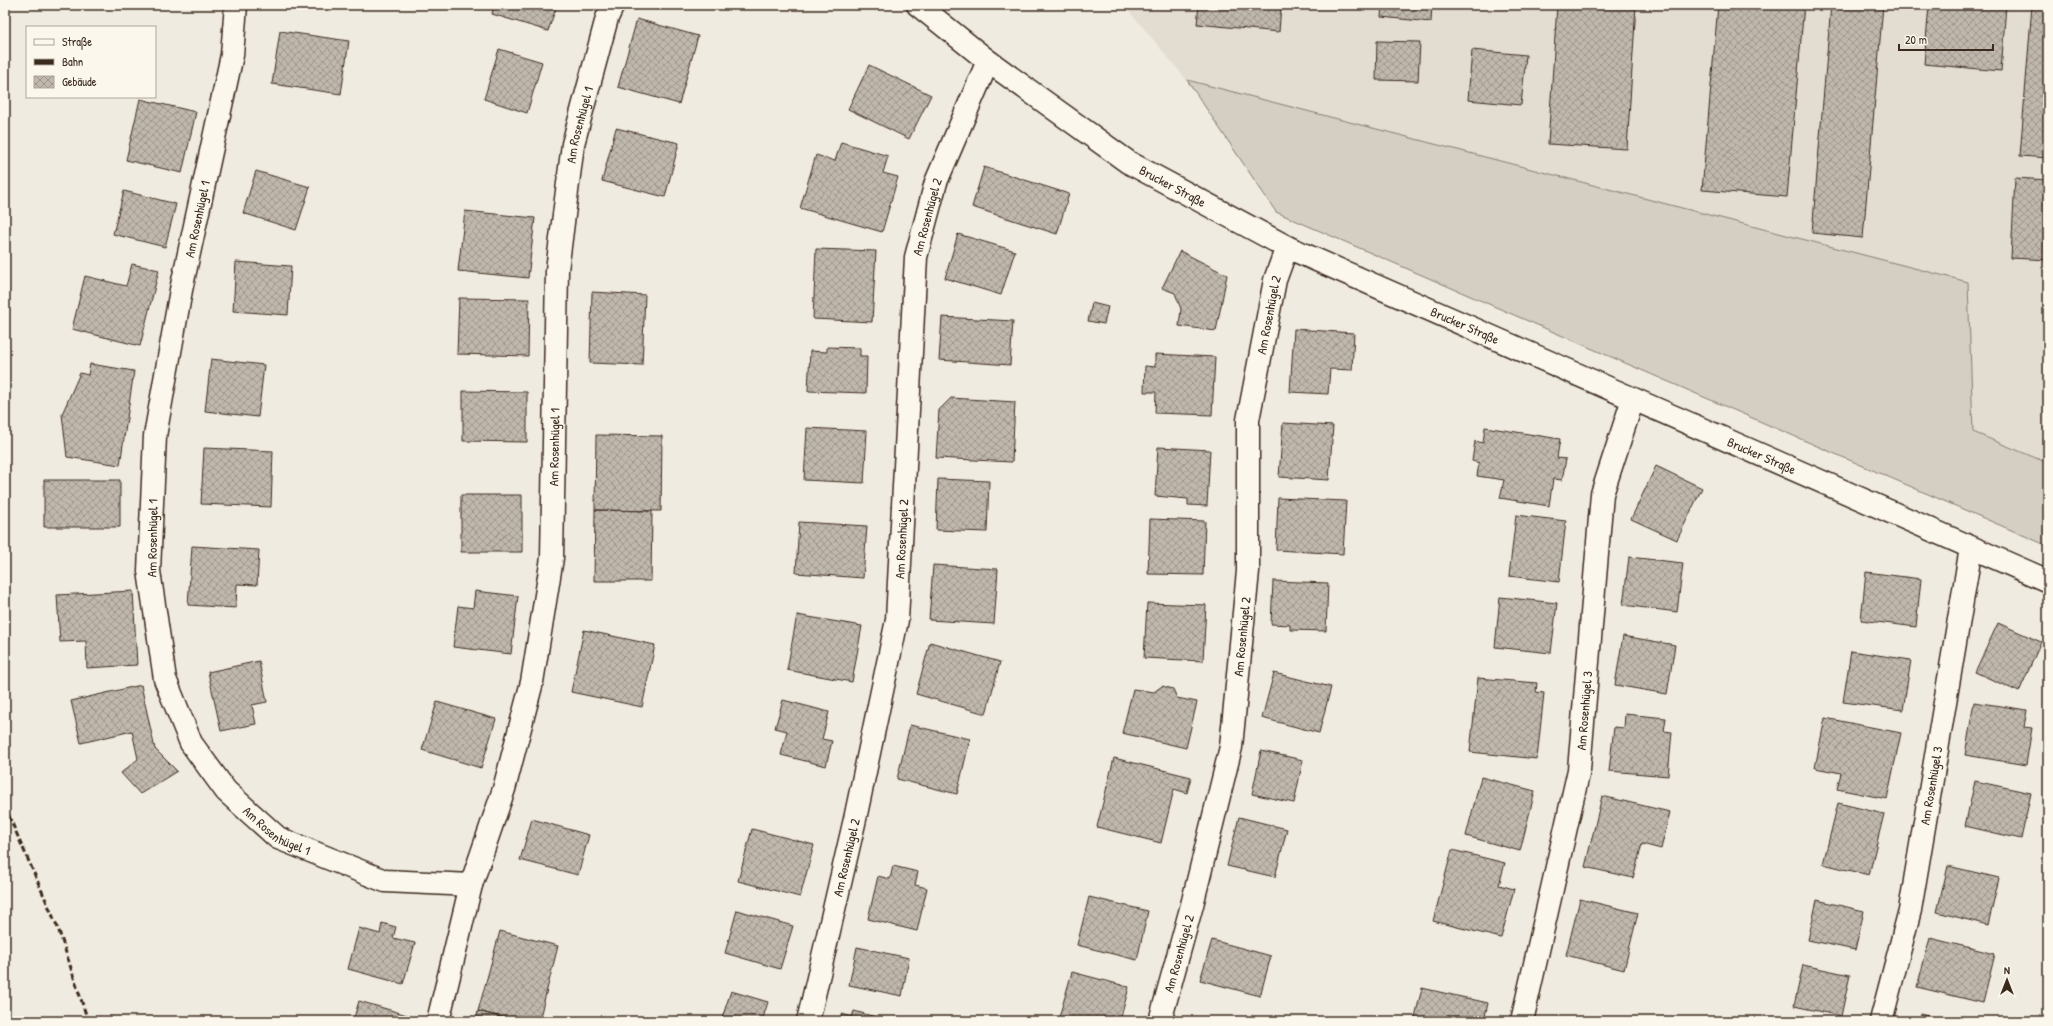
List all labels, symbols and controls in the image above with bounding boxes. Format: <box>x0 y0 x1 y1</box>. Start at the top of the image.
legend <box>26 26 156 98</box>
scale bar <box>1899 26 1993 52</box>
text: 20 m <box>1905 31 1927 48</box>
text: Straße <box>62 33 92 50</box>
text: Bahn <box>62 53 83 70</box>
text: Gebäude <box>62 73 97 90</box>
street label: Am Rosenhügel 1 <box>562 84 597 164</box>
street label: Brucker Straße <box>1136 161 1209 211</box>
street label: Am Rosenhügel 2 <box>908 175 946 257</box>
street label: Am Rosenhügel 1 <box>180 179 214 259</box>
street label: Am Rosenhügel 2 <box>1252 273 1285 356</box>
street label: Brucker Straße <box>1428 302 1502 348</box>
street label: Am Rosenhügel 1 <box>544 407 564 486</box>
street label: Brucker Straße <box>1725 432 1799 478</box>
street label: Am Rosenhügel 1 <box>142 498 162 577</box>
street label: Am Rosenhügel 2 <box>890 499 912 579</box>
street label: Am Rosenhügel 2 <box>1229 596 1254 677</box>
street label: Am Rosenhügel 3 <box>1572 670 1596 751</box>
street label: Am Rosenhügel 3 <box>1916 745 1946 826</box>
street label: Am Rosenhügel 1 <box>239 802 313 859</box>
street label: Am Rosenhügel 2 <box>828 817 864 898</box>
street label: Am Rosenhügel 2 <box>1159 913 1198 994</box>
north arrow <box>1987 960 2027 1000</box>
text: N <box>2004 963 2010 977</box>

